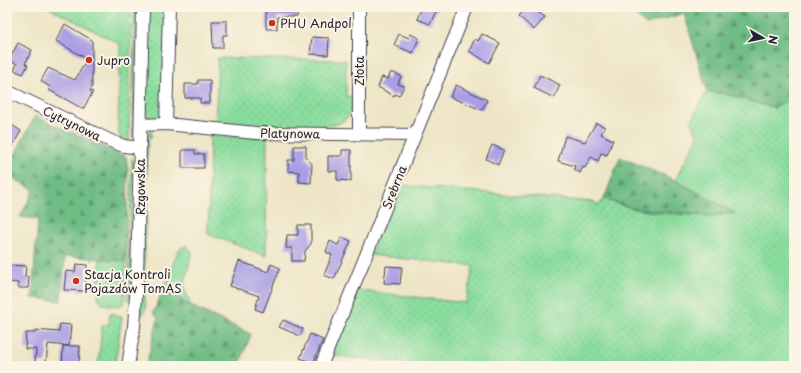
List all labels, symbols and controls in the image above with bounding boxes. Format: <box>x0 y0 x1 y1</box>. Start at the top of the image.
place label: PHU Andpol <box>280 14 352 32</box>
marker: PHU Andpol <box>267 18 277 28</box>
north arrow <box>743 18 783 58</box>
text: N <box>764 34 782 46</box>
place label: Jupro <box>97 51 130 69</box>
marker: Jupro <box>84 55 94 65</box>
street label: Złota <box>350 56 368 86</box>
street label: Cytrynowa <box>40 101 105 145</box>
street label: Platynowa <box>260 123 321 143</box>
street label: Rzgowska <box>131 158 149 215</box>
street label: Srebrna <box>377 162 411 211</box>
place label: Stacja Kontroli Pojazdów TomAS <box>84 265 182 297</box>
marker: Stacja Kontroli Pojazdów TomAS <box>71 276 81 286</box>

